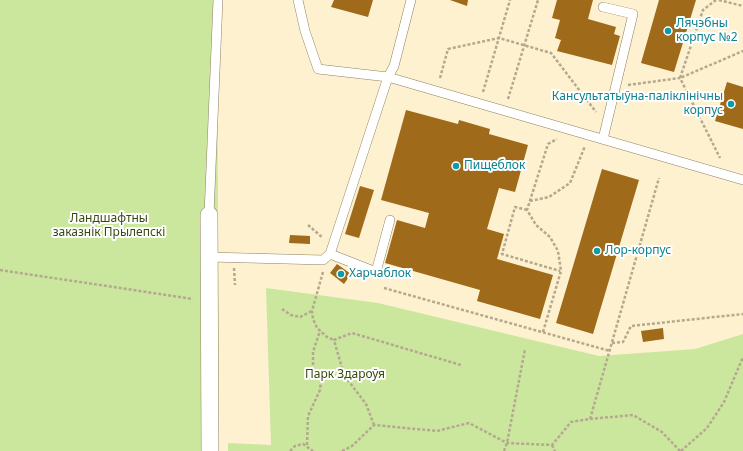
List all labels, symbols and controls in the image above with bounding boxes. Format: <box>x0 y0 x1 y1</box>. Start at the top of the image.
place label: Лячэбны корпус №2 <box>676 17 738 45</box>
marker: Лячэбны корпус №2 <box>663 26 673 36</box>
place label: Кансультатыўна-паліклінічны корпус <box>552 90 723 118</box>
marker: Кансультатыўна-паліклінічны корпус <box>726 99 736 109</box>
place label: Пищеблок <box>464 159 525 173</box>
marker: Пищеблок <box>451 161 461 171</box>
park label: Ландшафтны заказнік Прылепскі <box>53 212 165 240</box>
place label: Лор-корпус <box>605 244 671 258</box>
marker: Лор-корпус <box>592 246 602 256</box>
place label: Харчаблок <box>349 267 411 281</box>
marker: Харчаблок <box>336 269 346 279</box>
park label: Парк Здароўя <box>305 368 385 382</box>

